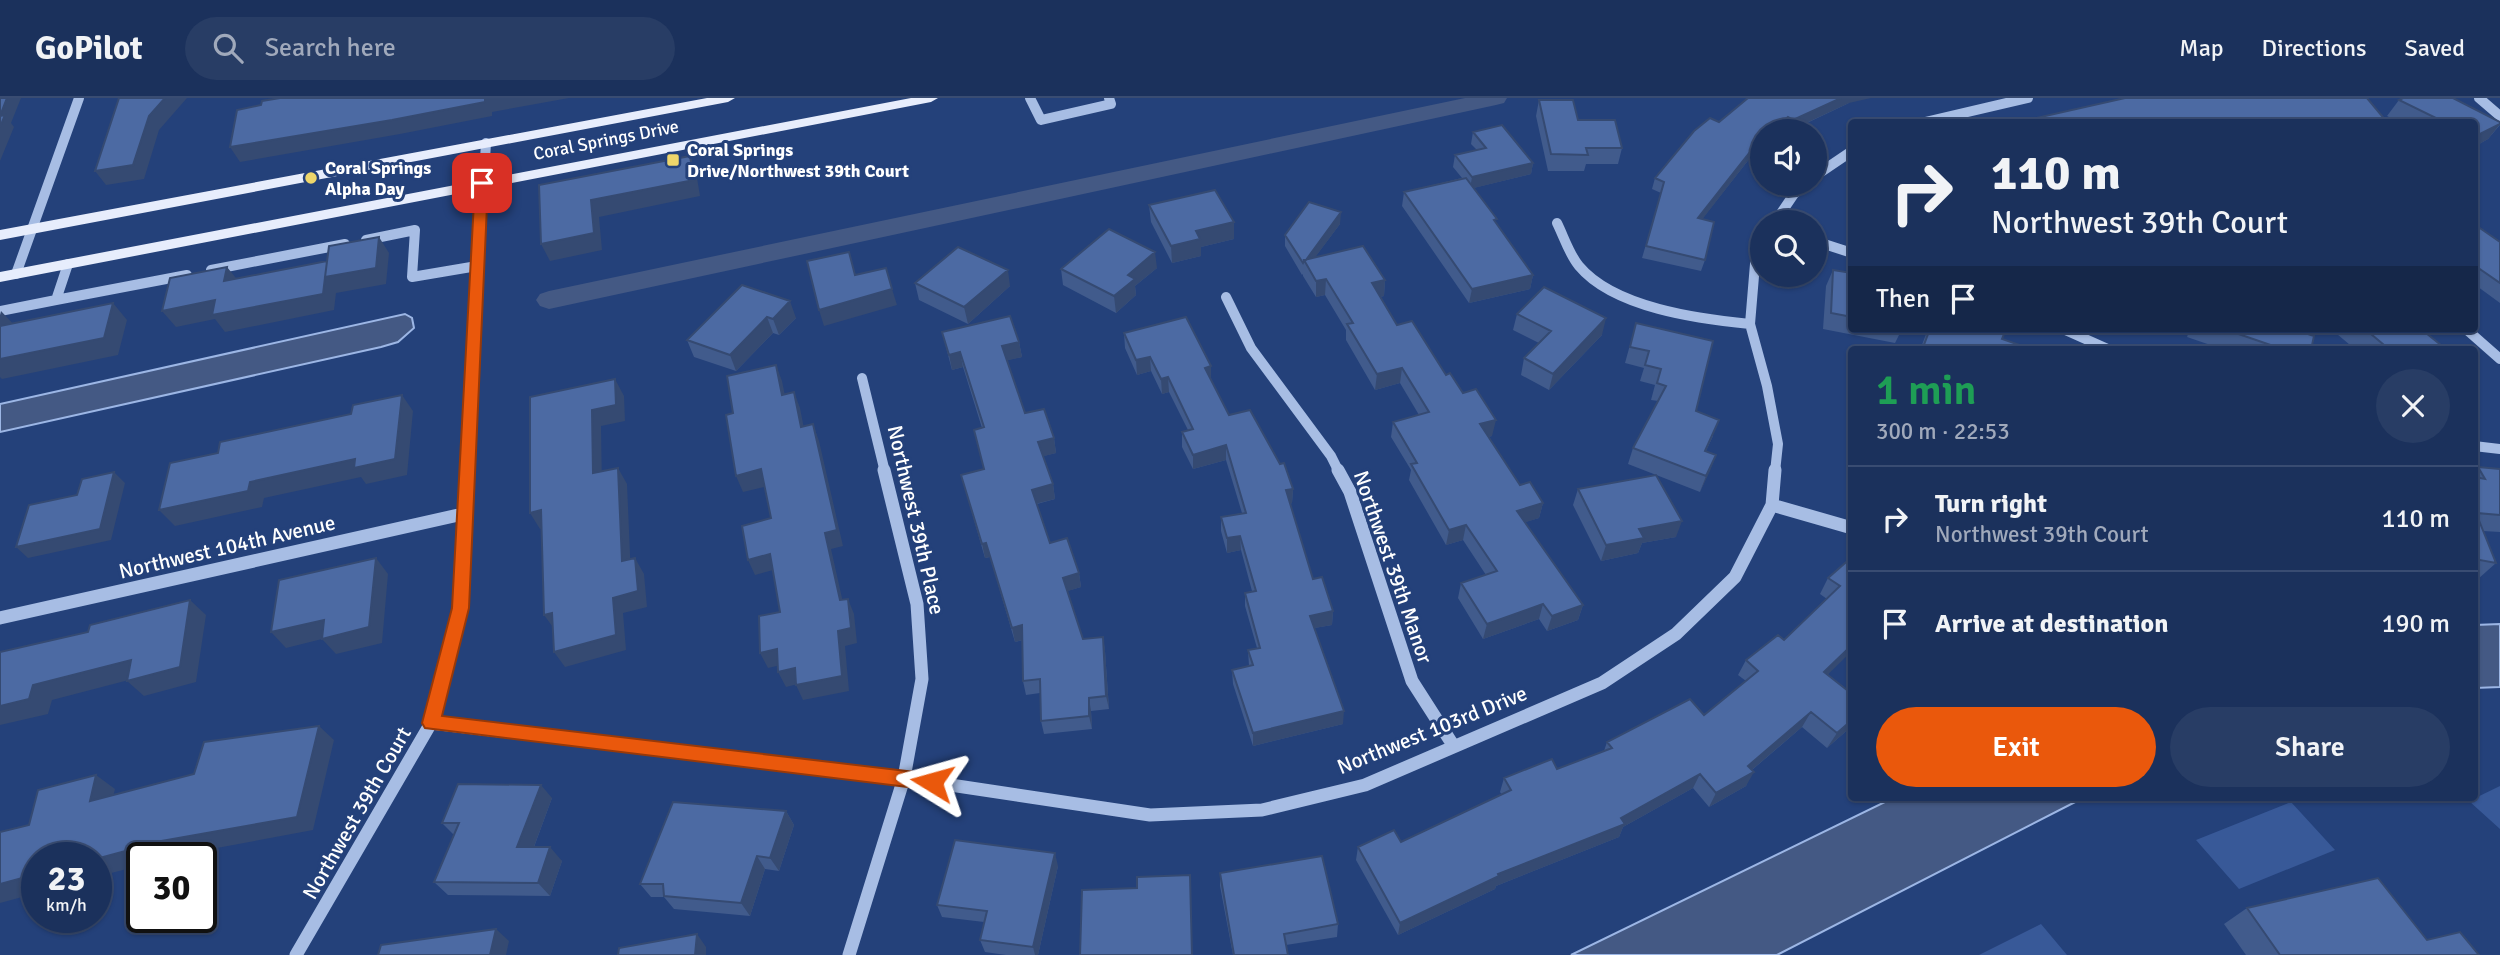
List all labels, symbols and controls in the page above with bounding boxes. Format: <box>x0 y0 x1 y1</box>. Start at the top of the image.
search box <box>185 17 675 80</box>
text: GoPilot <box>35 28 143 69</box>
icon: search <box>209 29 247 67</box>
text: Search here <box>265 32 396 64</box>
text: Map <box>2179 33 2224 63</box>
text: Directions <box>2262 33 2367 63</box>
text: Saved <box>2405 33 2465 63</box>
street label: Coral Springs Drive <box>531 115 681 165</box>
map controls <box>1750 119 1827 287</box>
button: sound <box>1750 119 1827 196</box>
place label: Coral Springs Drive/Northwest 39th Court <box>687 139 909 182</box>
text: 110 m <box>1991 143 2121 203</box>
icon: right <box>1876 147 1967 238</box>
marker: Coral Springs Drive/Northwest 39th Court <box>665 152 681 168</box>
pin <box>452 153 512 213</box>
place label: Coral Springs Alpha Day <box>325 157 431 200</box>
icon: arrive <box>463 164 501 202</box>
marker: Coral Springs Alpha Day <box>303 170 319 186</box>
text: Northwest 39th Court <box>1991 203 2288 242</box>
button: search <box>1750 210 1827 287</box>
icon: arrive <box>1944 280 1982 318</box>
text: Then <box>1876 283 1930 315</box>
text: 1 min <box>1876 365 1977 416</box>
button: close <box>2376 369 2450 443</box>
text: 300 m · 22:53 <box>1876 417 2010 446</box>
street label: Northwest 39th Place <box>882 423 950 617</box>
street label: Northwest 39th Manor <box>1348 467 1438 667</box>
text: Turn right <box>1935 488 2047 520</box>
icon: right <box>1876 500 1914 538</box>
text: 110 m <box>2381 503 2450 535</box>
street label: Northwest 104th Avenue <box>116 509 338 585</box>
text: Northwest 39th Court <box>1935 520 2148 549</box>
icon: arrive <box>1876 605 1914 643</box>
text: Arrive at destination <box>1935 608 2168 640</box>
text: 190 m <box>2381 608 2450 640</box>
street label: Northwest 103rd Drive <box>1333 680 1531 780</box>
button: Exit <box>1876 707 2156 787</box>
button: Share <box>2170 707 2450 787</box>
street label: Northwest 39th Court <box>297 722 417 904</box>
position arrow <box>895 745 969 819</box>
speed limit sign: 30 <box>126 842 217 933</box>
text: 23 <box>48 857 85 900</box>
text: km/h <box>46 894 87 916</box>

